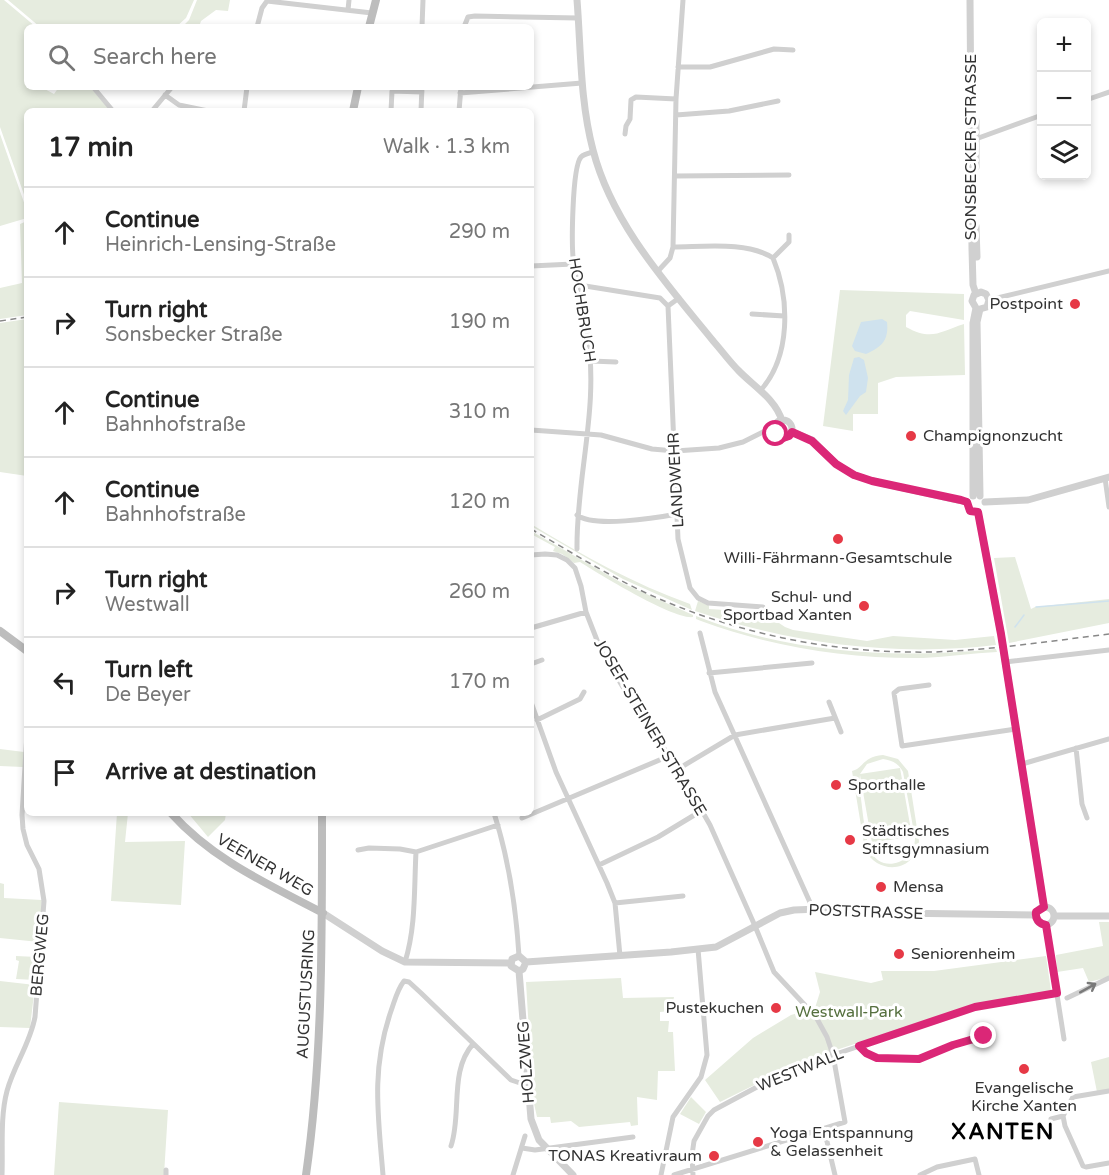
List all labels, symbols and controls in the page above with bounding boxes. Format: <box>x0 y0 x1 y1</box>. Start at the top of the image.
map controls <box>1037 18 1091 180</box>
button: + <box>1037 18 1091 72</box>
search box <box>24 24 534 90</box>
icon: search <box>45 41 78 74</box>
text: Search here <box>93 44 217 70</box>
street label: SONSBECKER STRASSE <box>961 54 981 240</box>
button: − <box>1037 72 1091 126</box>
button: layers <box>1037 126 1091 180</box>
text: 17 min <box>48 132 134 163</box>
text: Walk · 1.3 km <box>383 135 510 159</box>
text: Continue <box>105 207 200 233</box>
icon: ahead <box>48 216 81 249</box>
text: 290 m <box>449 220 510 244</box>
text: Heinrich-Lensing-Straße <box>105 233 336 257</box>
street label: HOCHBRUCH <box>564 256 600 364</box>
place label: Postpoint <box>990 294 1063 314</box>
text: Turn right <box>105 297 207 323</box>
marker: Postpoint <box>1068 297 1082 311</box>
icon: right <box>48 306 81 339</box>
text: 190 m <box>449 310 510 334</box>
text: Sonsbecker Straße <box>105 323 283 347</box>
text: Continue <box>105 387 200 413</box>
icon: ahead <box>48 396 81 429</box>
text: 310 m <box>449 400 510 424</box>
text: Bahnhofstraße <box>105 413 246 437</box>
route start <box>762 420 788 446</box>
place label: Champignonzucht <box>923 426 1063 446</box>
marker: Champignonzucht <box>904 429 918 443</box>
street label: LANDWEHR <box>664 432 688 528</box>
text: Continue <box>105 477 200 503</box>
icon: ahead <box>48 486 81 519</box>
text: 120 m <box>449 490 510 514</box>
text: Bahnhofstraße <box>105 503 246 527</box>
marker: Willi-Fährmann-Gesamtschule <box>831 532 845 546</box>
place label: Willi-Fährmann-Gesamtschule <box>724 548 952 568</box>
text: Turn right <box>105 567 207 593</box>
icon: right <box>48 576 81 609</box>
text: 260 m <box>449 580 510 604</box>
place label: Schul- und Sportbad Xanten <box>723 587 852 625</box>
text: Westwall <box>105 593 190 617</box>
marker: Schul- und Sportbad Xanten <box>857 599 871 613</box>
street label: JOSEF-STEINER-STRASSE <box>589 635 711 819</box>
text: Turn left <box>105 657 193 683</box>
icon: left <box>48 666 81 699</box>
text: 170 m <box>449 670 510 694</box>
text: De Beyer <box>105 683 191 707</box>
icon: arrive <box>48 756 81 789</box>
text: Arrive at destination <box>105 759 316 785</box>
place label: Sporthalle <box>848 775 926 795</box>
marker: Sporthalle <box>829 778 843 792</box>
place label: Städtisches Stiftsgymnasium <box>862 821 990 859</box>
street label: VEENER WEG <box>213 829 317 901</box>
marker: Städtisches Stiftsgymnasium <box>843 833 857 847</box>
place label: Mensa <box>893 877 944 897</box>
marker: Mensa <box>874 880 888 894</box>
street label: POSTSTRASSE <box>808 900 924 924</box>
street label: BERGWEG <box>26 913 54 997</box>
street label: AUGUSTUSRING <box>293 929 319 1059</box>
place label: Seniorenheim <box>911 944 1016 964</box>
marker: Seniorenheim <box>892 947 906 961</box>
one-way arrow <box>1079 982 1096 994</box>
place label: Pustekuchen <box>665 998 764 1018</box>
marker: Pustekuchen <box>769 1001 783 1015</box>
park label: Westwall-Park <box>795 1002 903 1022</box>
street label: HOLZWEG <box>513 1020 539 1104</box>
route end <box>970 1022 996 1048</box>
street label: WESTWALL <box>754 1044 846 1096</box>
marker: Evangelische Kirche Xanten <box>1017 1062 1031 1076</box>
place label: Evangelische Kirche Xanten <box>971 1078 1077 1116</box>
district label: XANTEN <box>951 1119 1055 1145</box>
place label: Yoga Entspannung & Gelassenheit <box>770 1123 914 1161</box>
marker: Yoga Entspannung & Gelassenheit <box>751 1135 765 1149</box>
place label: TONAS Kreativraum <box>548 1146 702 1166</box>
marker: TONAS Kreativraum <box>707 1149 721 1163</box>

